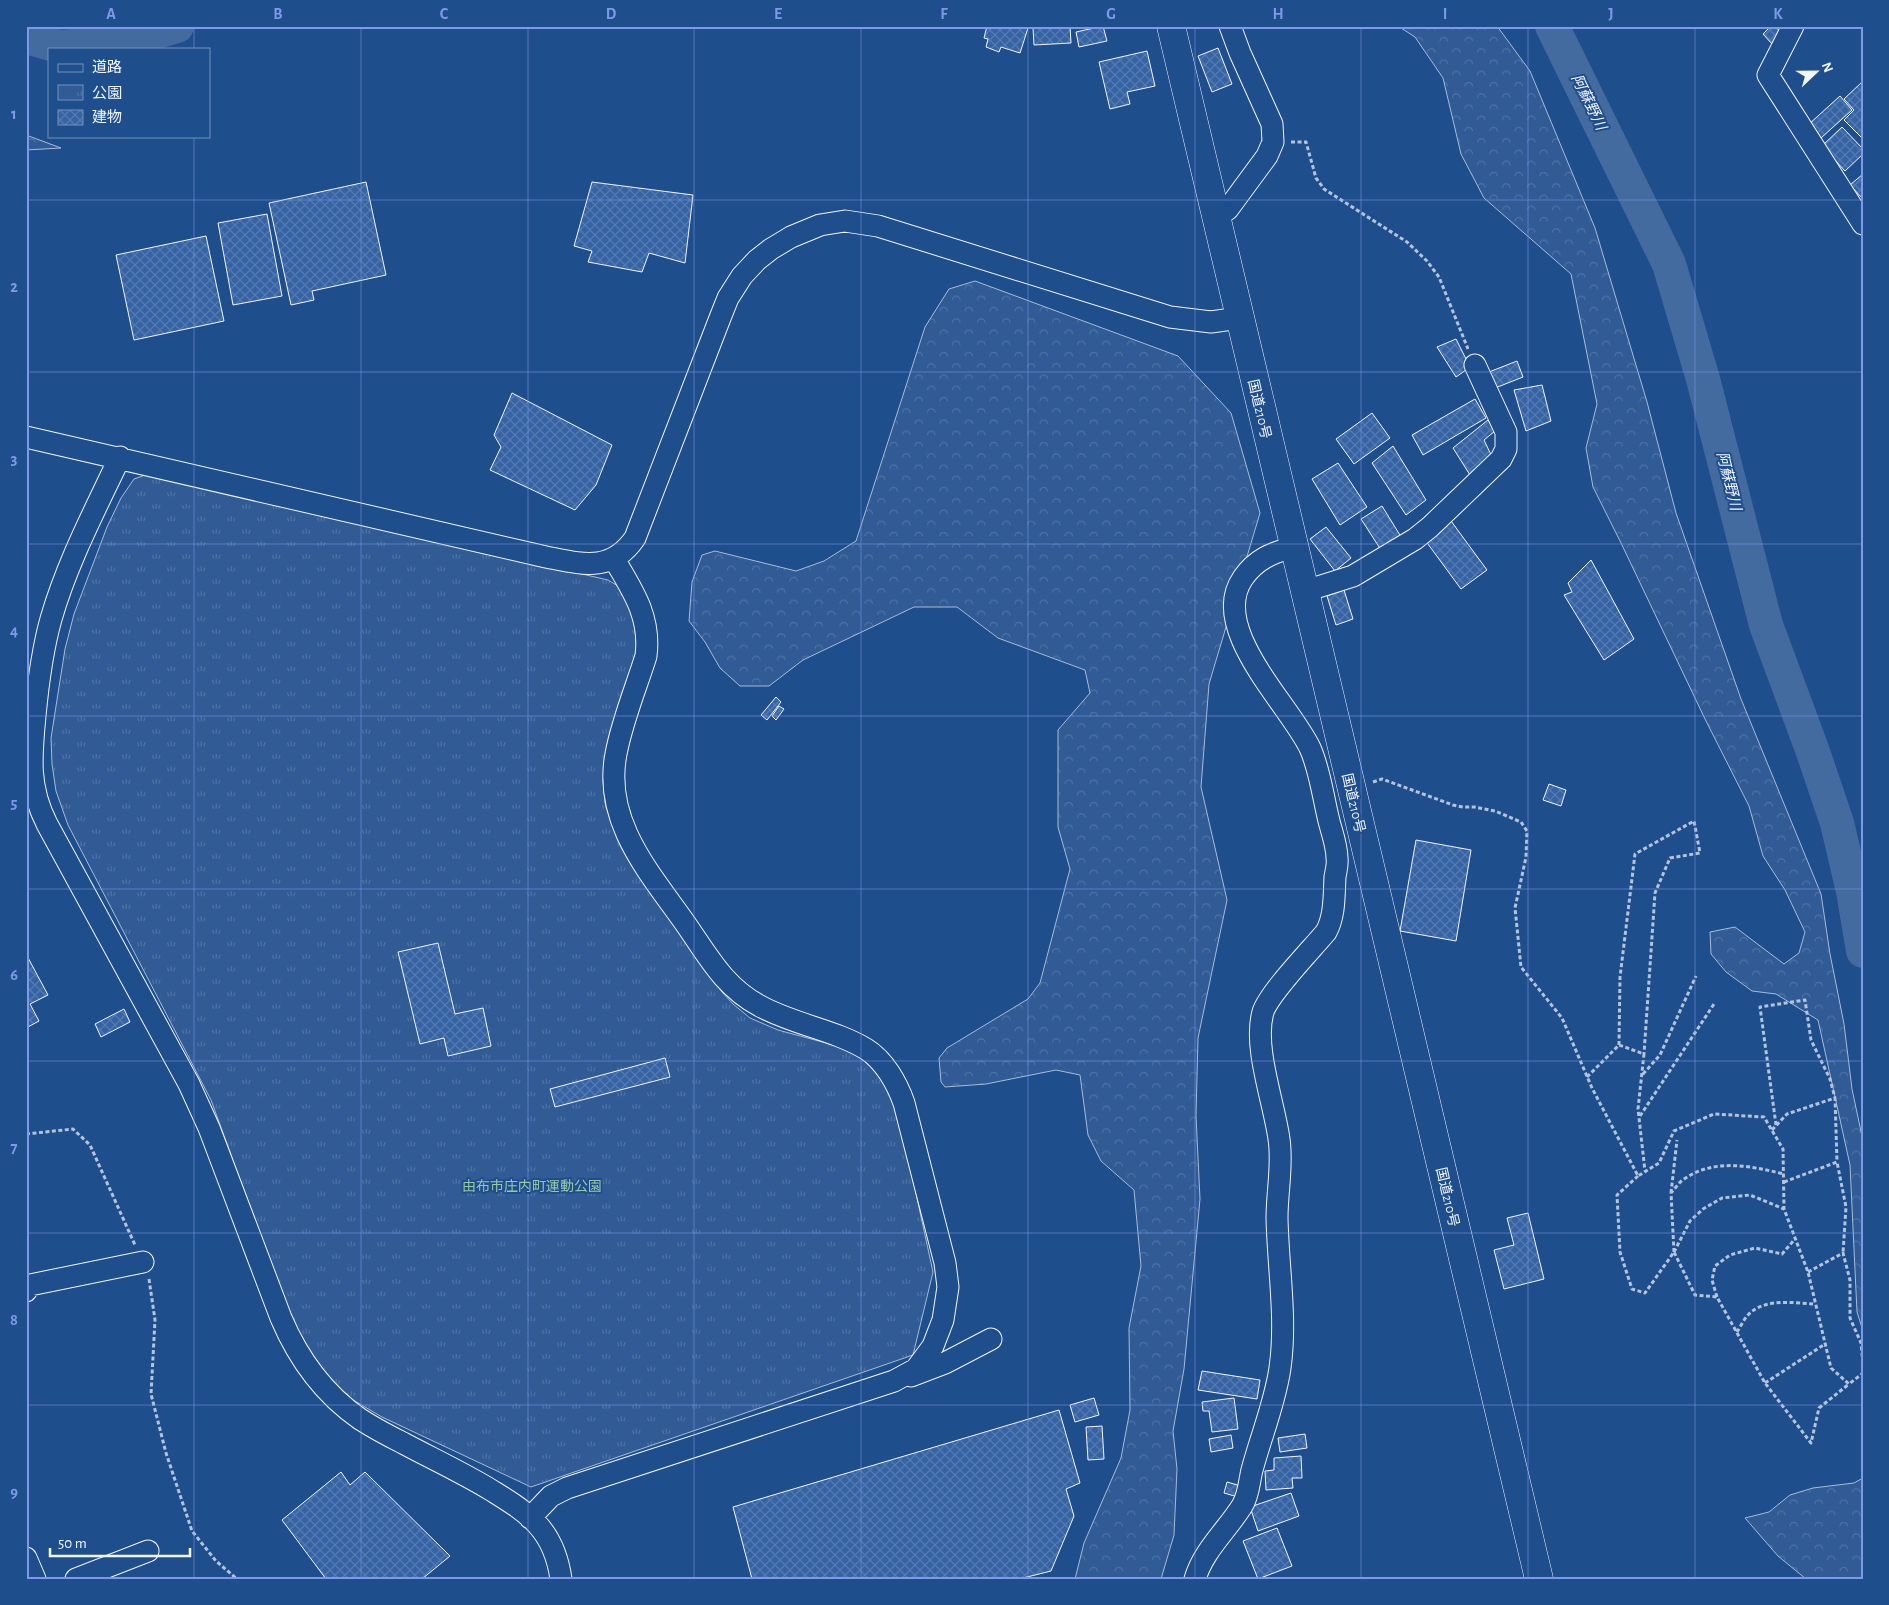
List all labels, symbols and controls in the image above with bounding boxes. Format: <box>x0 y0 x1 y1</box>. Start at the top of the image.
text: A <box>106 6 116 22</box>
text: B <box>273 6 283 22</box>
text: C <box>440 6 449 22</box>
text: D <box>606 6 617 22</box>
text: E <box>774 6 782 22</box>
text: F <box>940 6 948 22</box>
text: G <box>1106 6 1116 22</box>
text: H <box>1272 6 1284 22</box>
text: I <box>1443 6 1447 22</box>
text: J <box>1608 6 1614 22</box>
text: K <box>1773 6 1783 22</box>
legend <box>48 48 210 138</box>
north arrow <box>1792 48 1842 98</box>
text: 道路 <box>92 59 122 75</box>
text: N <box>1819 60 1835 75</box>
water label: 阿蘇野川 <box>1569 72 1610 134</box>
text: 公園 <box>92 85 122 101</box>
text: 1 <box>11 106 17 122</box>
text: 建物 <box>92 109 122 125</box>
text: 2 <box>10 279 18 295</box>
street label: 国道210号 <box>1245 378 1274 440</box>
water label: 阿蘇野川 <box>1714 450 1745 514</box>
text: 3 <box>11 451 18 467</box>
text: 4 <box>10 623 18 639</box>
street label: 国道210号 <box>1339 772 1368 834</box>
text: 5 <box>11 795 18 811</box>
text: 6 <box>10 967 18 983</box>
text: 7 <box>11 1140 18 1156</box>
street label: 国道210号 <box>1433 1166 1462 1228</box>
park label: 由布市庄内町運動公園 <box>462 1179 602 1194</box>
text: 8 <box>10 1312 18 1328</box>
text: 9 <box>10 1484 18 1500</box>
scale bar <box>50 1525 190 1557</box>
text: 50 m <box>58 1536 87 1551</box>

